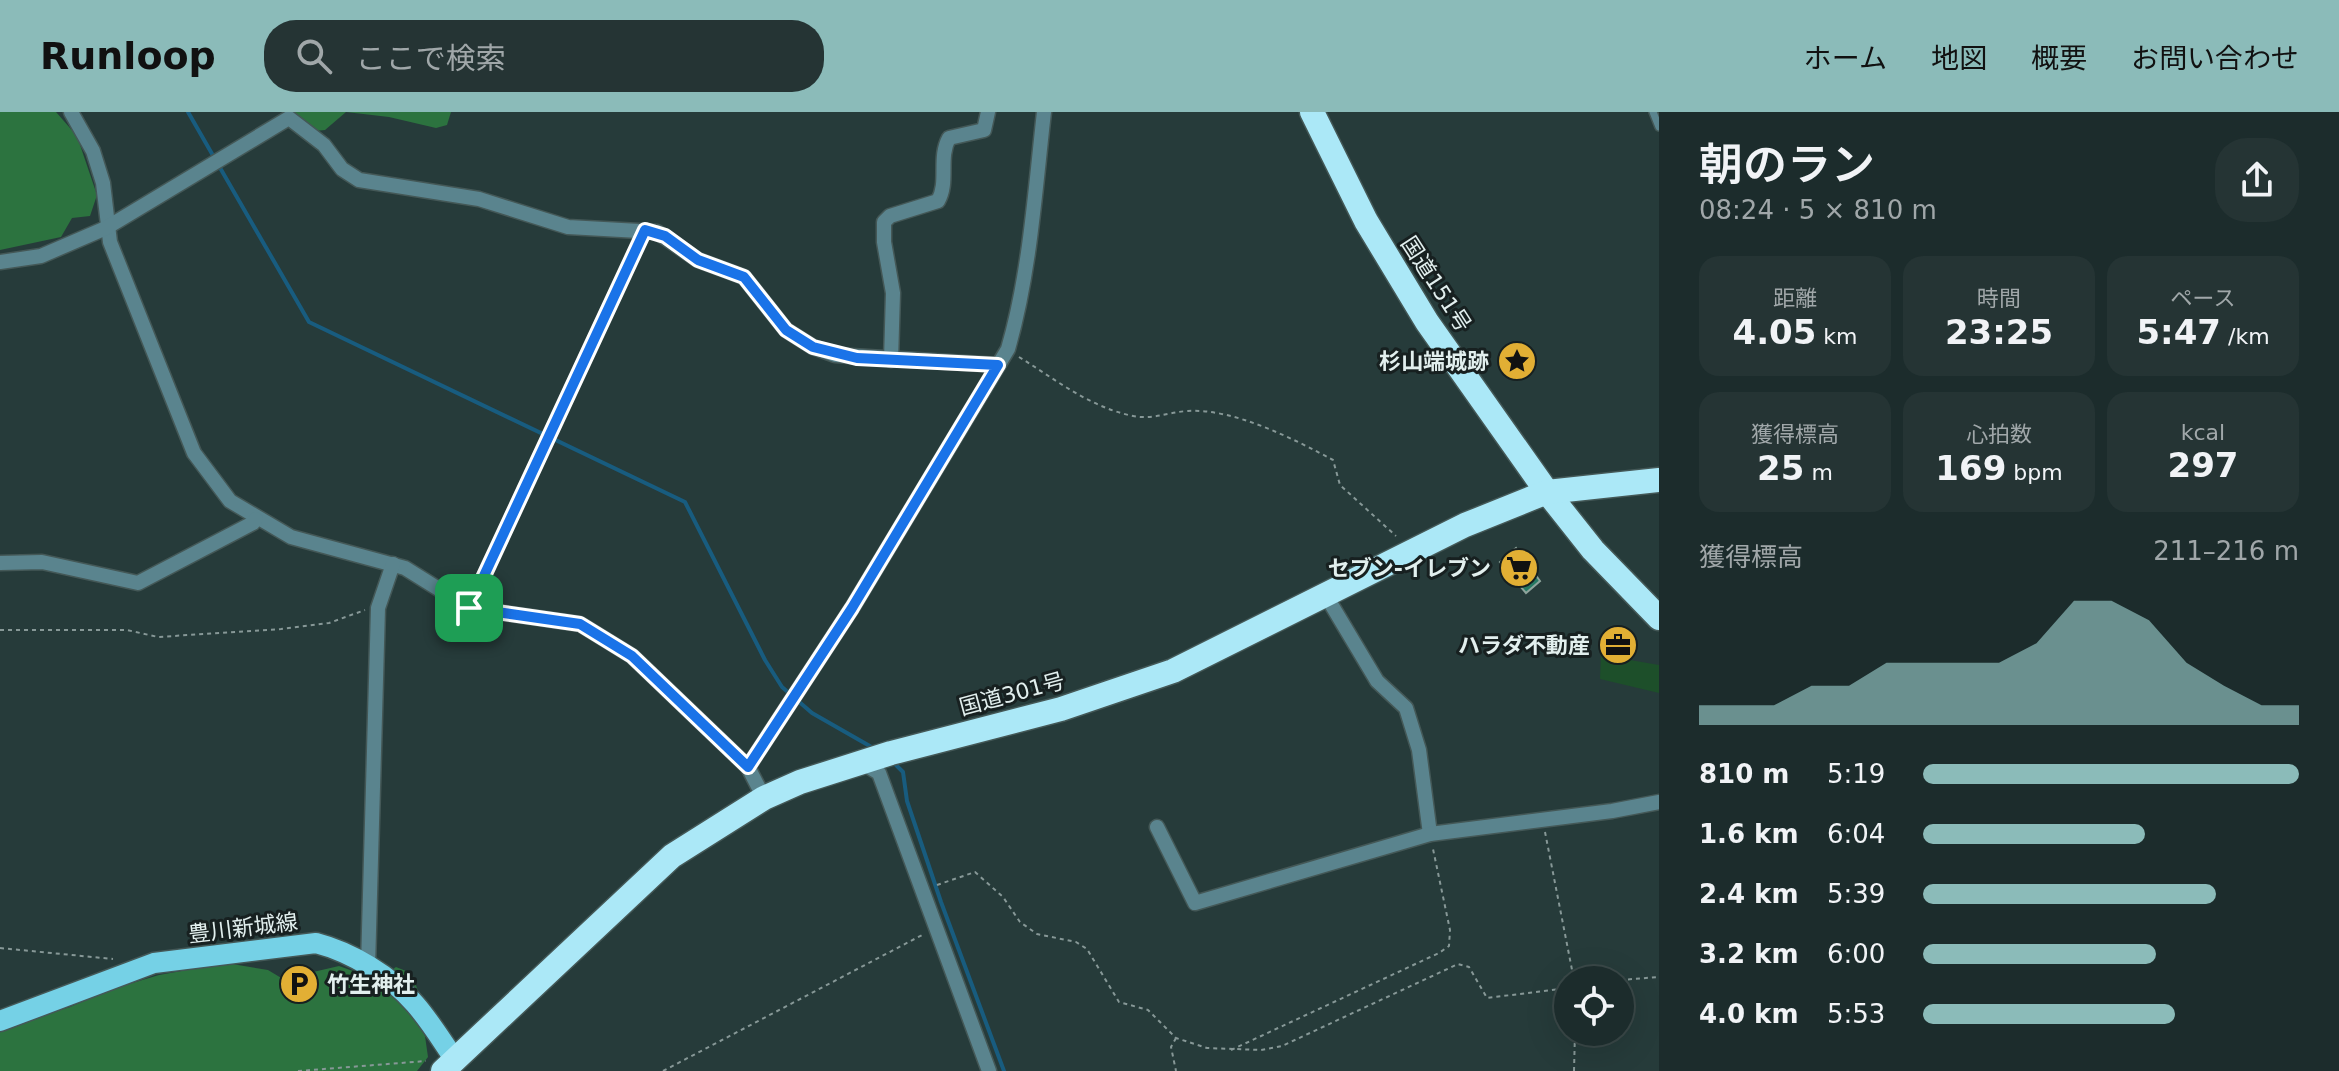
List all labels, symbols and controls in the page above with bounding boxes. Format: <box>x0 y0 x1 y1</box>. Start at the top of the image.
search box <box>264 20 824 92</box>
text: Runloop <box>40 34 216 78</box>
icon: search <box>292 34 336 78</box>
text: ここで検索 <box>356 41 506 76</box>
text: ホーム <box>1804 42 1887 75</box>
text: 地図 <box>1931 42 1987 75</box>
text: 概要 <box>2031 42 2087 75</box>
text: お問い合わせ <box>2131 42 2299 75</box>
button: share <box>2215 138 2299 222</box>
text: 朝のラン <box>1699 139 1875 190</box>
text: 08:24 · 5 × 810 m <box>1699 195 1937 225</box>
street label: 国道151号 <box>1396 232 1476 336</box>
text: 距離 <box>1773 286 1817 311</box>
text: 時間 <box>1977 286 2021 311</box>
text: ペース <box>2171 286 2235 311</box>
text: 4.05 <box>1732 312 1816 352</box>
text: 23:25 <box>1945 312 2053 352</box>
text: 5:47 <box>2136 312 2221 352</box>
text: km <box>1816 324 1858 349</box>
text: /km <box>2221 324 2270 349</box>
place icon: 杉山端城跡 <box>1496 340 1538 382</box>
place label: 杉山端城跡 <box>1379 349 1489 374</box>
text: kcal <box>2181 420 2225 445</box>
text: 獲得標高 <box>1751 422 1839 447</box>
text: 心拍数 <box>1966 422 2032 447</box>
text: 297 <box>2168 445 2238 485</box>
text: 25 <box>1757 448 1804 488</box>
text: 169 <box>1935 448 2006 488</box>
text: m <box>1804 460 1833 485</box>
text: bpm <box>2006 460 2063 485</box>
text: 211–216 m <box>2153 536 2299 566</box>
text: 獲得標高 <box>1699 542 1803 572</box>
supermarket icon: セブン-イレブン <box>1498 547 1540 589</box>
place label: セブン-イレブン <box>1328 556 1491 581</box>
pin <box>435 574 503 642</box>
icon: arrive <box>447 586 491 630</box>
office icon: ハラダ不動産 <box>1597 624 1639 666</box>
place label: ハラダ不動産 <box>1458 633 1590 658</box>
street label: 国道301号 <box>957 668 1067 720</box>
text: 810 m <box>1699 759 1789 789</box>
text: 5:19 <box>1827 759 1885 789</box>
text: 1.6 km <box>1699 819 1799 849</box>
text: 6:04 <box>1827 819 1885 849</box>
text: 2.4 km <box>1699 879 1799 909</box>
text: 5:39 <box>1827 879 1885 909</box>
street label: 豊川新城線 <box>187 909 299 947</box>
text: 3.2 km <box>1699 939 1799 969</box>
text: 6:00 <box>1827 939 1885 969</box>
parking icon: 竹生神社 <box>278 963 320 1005</box>
map controls <box>1554 966 1634 1046</box>
button: locate <box>1554 966 1634 1046</box>
place label: 竹生神社 <box>327 972 415 997</box>
text: 4.0 km <box>1699 999 1799 1029</box>
text: 5:53 <box>1827 999 1885 1029</box>

